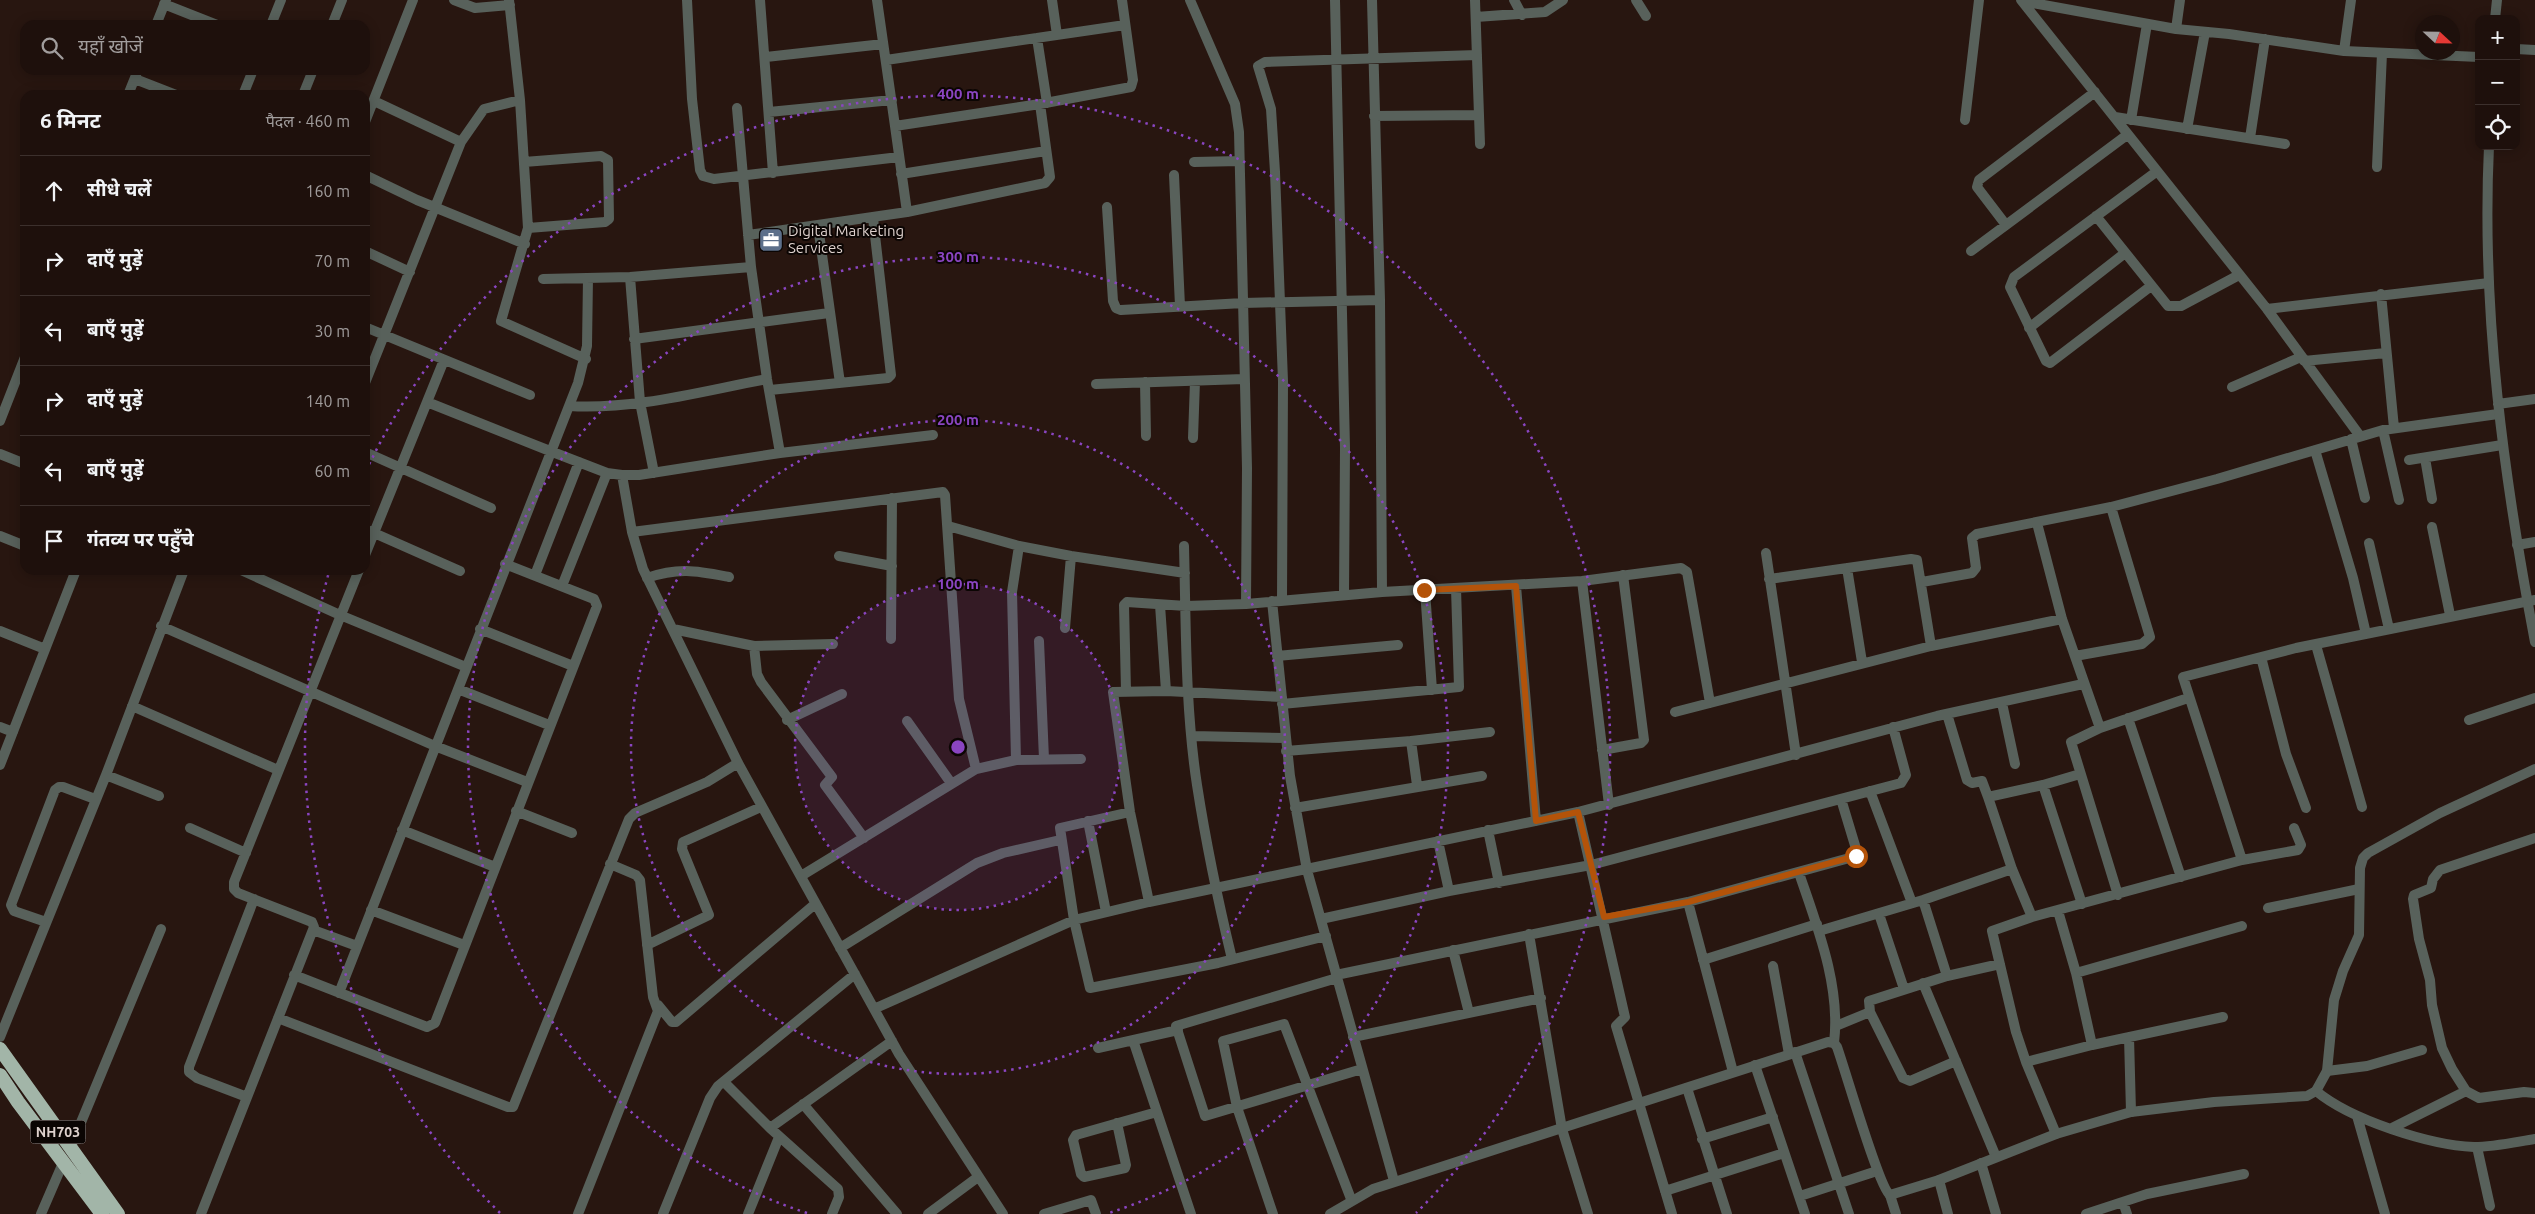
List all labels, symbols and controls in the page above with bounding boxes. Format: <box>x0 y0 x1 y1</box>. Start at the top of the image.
north arrow <box>2415 15 2460 60</box>
map controls <box>2475 15 2520 150</box>
button: + <box>2475 15 2520 60</box>
search box <box>20 20 370 75</box>
icon: search <box>38 34 66 62</box>
text: यहाँ खोजें <box>78 35 143 57</box>
button: − <box>2475 60 2520 105</box>
text: 400 m <box>937 85 979 102</box>
button: locate <box>2475 105 2520 150</box>
text: 6 मिनट <box>40 108 101 132</box>
text: पैदल · 460 m <box>266 112 350 130</box>
icon: ahead <box>40 177 68 205</box>
text: सीधे चलें <box>87 178 151 200</box>
text: 160 m <box>305 182 350 200</box>
place label: Digital Marketing Services <box>788 222 904 256</box>
office icon: Digital Marketing Services <box>758 227 784 253</box>
icon: right <box>40 247 68 275</box>
text: दाएँ मुड़ें <box>87 248 143 270</box>
text: 300 m <box>937 248 979 265</box>
text: 70 m <box>314 252 350 270</box>
icon: left <box>40 317 68 345</box>
text: बाएँ मुड़ें <box>87 318 144 340</box>
text: 30 m <box>314 322 350 340</box>
icon: right <box>40 387 68 415</box>
text: दाएँ मुड़ें <box>87 388 143 410</box>
text: 140 m <box>305 392 350 410</box>
text: 200 m <box>937 411 979 428</box>
icon: left <box>40 457 68 485</box>
text: बाएँ मुड़ें <box>87 458 144 480</box>
text: 60 m <box>314 462 350 480</box>
icon: arrive <box>40 527 68 555</box>
text: गंतव्य पर पहुँचे <box>87 528 194 550</box>
text: 100 m <box>937 575 979 592</box>
route end <box>1413 579 1436 602</box>
centre of rings <box>949 738 967 756</box>
route start <box>1845 845 1868 868</box>
road number: NH703 <box>30 1120 86 1144</box>

